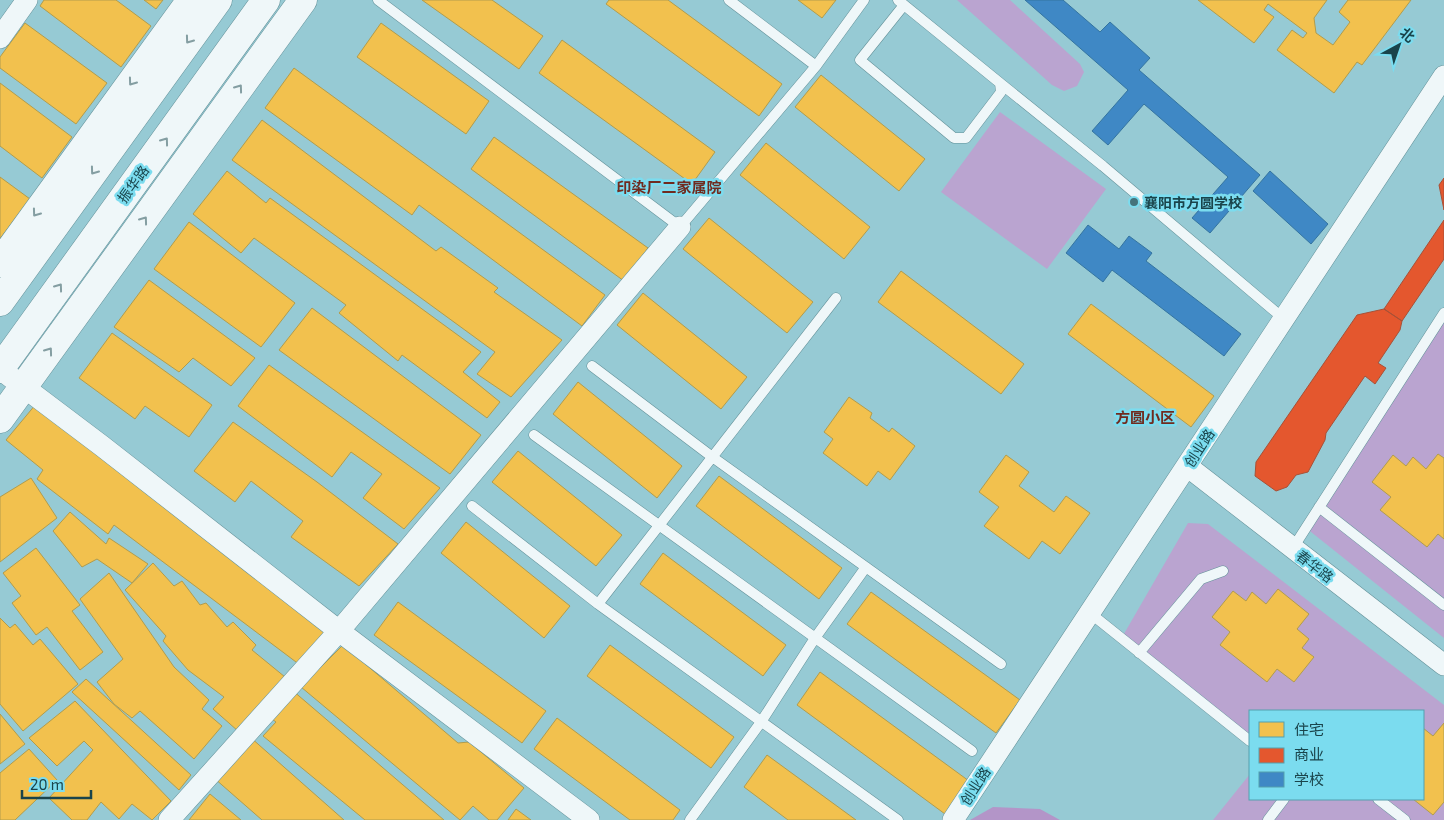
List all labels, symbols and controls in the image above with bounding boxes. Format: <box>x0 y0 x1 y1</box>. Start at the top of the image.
north arrow <box>1374 20 1424 70</box>
text: 北 <box>1397 24 1419 46</box>
one-way arrow <box>186 34 195 43</box>
one-way arrow <box>129 76 138 86</box>
one-way arrow <box>233 84 242 94</box>
one-way arrow <box>159 137 168 147</box>
street label: 振华路 <box>114 162 152 206</box>
one-way arrow <box>91 165 100 175</box>
district label: 印染厂二家属院 <box>616 178 722 196</box>
place label: 襄阳市方圆学校 <box>1144 194 1242 211</box>
marker: 襄阳市方圆学校 <box>1128 196 1140 208</box>
one-way arrow <box>33 208 42 217</box>
one-way arrow <box>138 216 147 226</box>
one-way arrow <box>53 283 62 292</box>
one-way arrow <box>43 348 52 357</box>
district label: 方圆小区 <box>1115 408 1175 426</box>
street label: 创业路 <box>1180 426 1218 470</box>
street label: 春华路 <box>1293 546 1337 586</box>
legend <box>1249 710 1424 800</box>
text: 住宅 <box>1294 720 1324 738</box>
text: 商业 <box>1294 745 1324 763</box>
street label: 创业路 <box>956 764 994 808</box>
scale bar <box>22 768 91 800</box>
text: 学校 <box>1294 770 1324 788</box>
text: 20 m <box>30 775 64 793</box>

